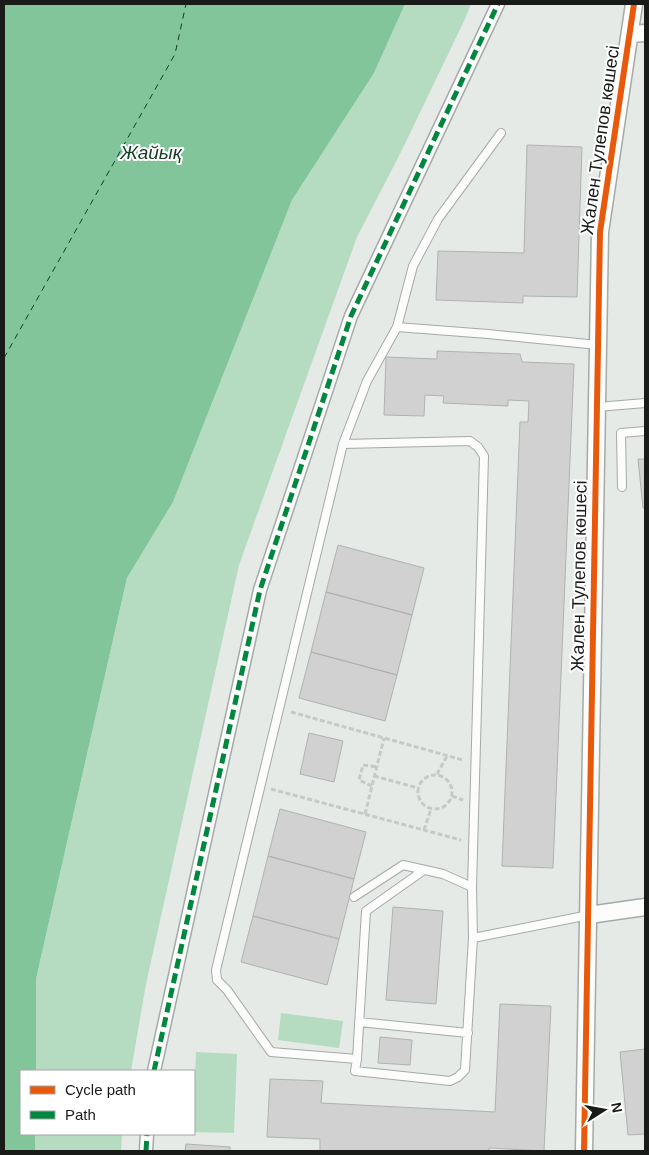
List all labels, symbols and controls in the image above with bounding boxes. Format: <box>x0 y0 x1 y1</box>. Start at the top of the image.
street label: Жален Тулепов көшесі <box>577 44 623 236</box>
water label: Жайық <box>119 142 183 163</box>
street label: Жален Тулепов көшесі <box>567 480 591 672</box>
legend <box>20 1070 195 1135</box>
text: Cycle path <box>65 1081 136 1098</box>
north arrow <box>579 1085 629 1135</box>
text: N <box>608 1101 626 1114</box>
text: Path <box>65 1106 96 1123</box>

